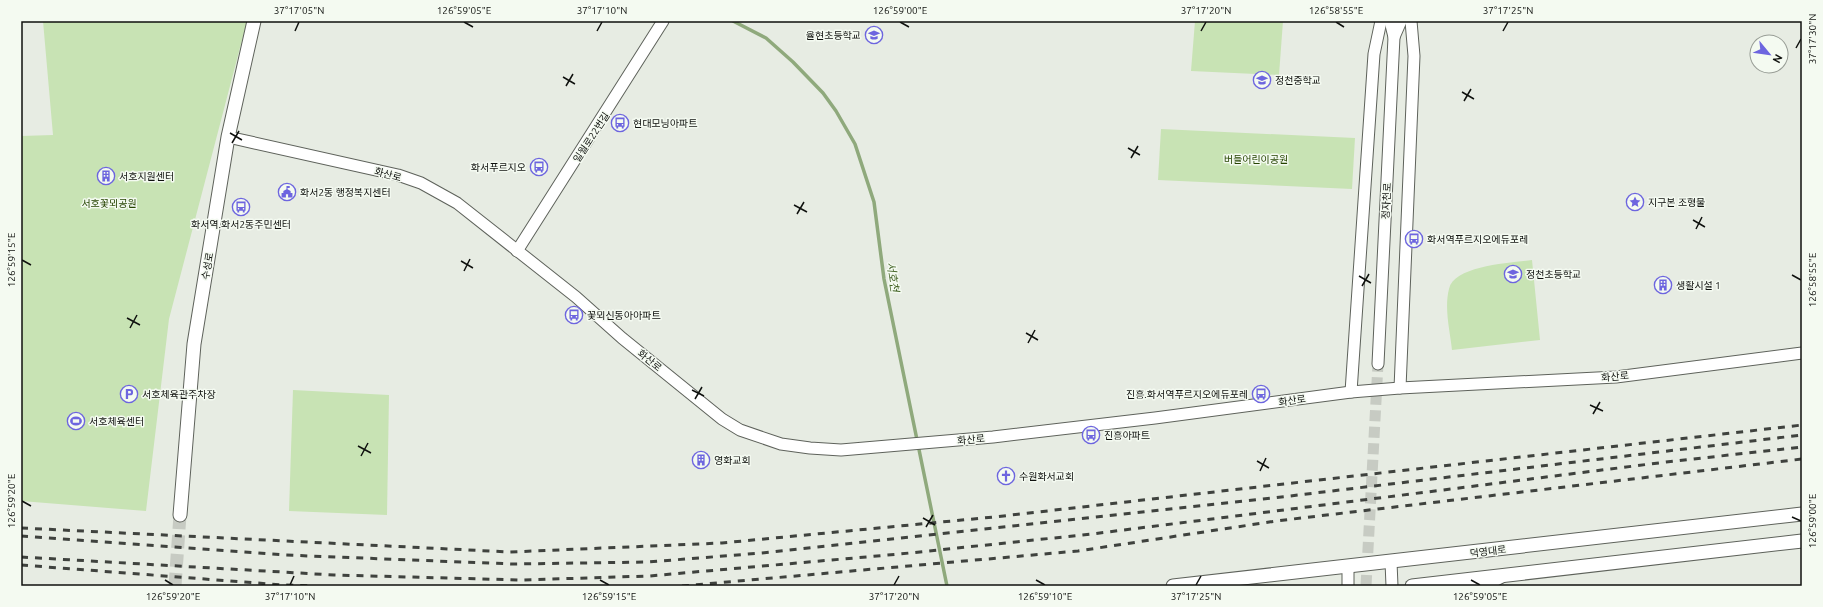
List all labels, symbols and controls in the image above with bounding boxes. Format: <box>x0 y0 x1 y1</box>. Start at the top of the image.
text: 37°17'05"N <box>274 5 324 16</box>
text: 126°59'05"E <box>437 5 492 16</box>
text: 37°17'10"N <box>577 5 627 16</box>
text: 126°59'00"E <box>873 5 928 16</box>
text: 37°17'20"N <box>1181 5 1231 16</box>
text: 126°58'55"E <box>1309 5 1364 16</box>
text: 37°17'25"N <box>1483 5 1533 16</box>
text: 37°17'30"N <box>1807 14 1818 64</box>
school or university icon: 율현초등학교 <box>864 25 884 45</box>
place label: 율현초등학교 <box>806 30 861 41</box>
north arrow <box>1749 34 1789 74</box>
text: N <box>1771 52 1785 65</box>
school or university icon: 정천중학교 <box>1252 70 1272 90</box>
place label: 정천중학교 <box>1275 75 1321 86</box>
street label: 일월로22번길 <box>571 110 612 164</box>
bus stop icon: 현대모닝아파트 <box>610 113 630 133</box>
place label: 현대모닝아파트 <box>633 118 697 129</box>
park label: 버들어린이공원 <box>1224 154 1288 165</box>
bus stop icon: 화서푸르지오 <box>529 157 549 177</box>
place label: 화서푸르지오 <box>471 162 526 173</box>
building icon: 서호지원센터 <box>96 166 116 186</box>
street label: 화산로 <box>373 166 403 183</box>
place label: 서호지원센터 <box>119 171 174 182</box>
public building icon: 화서2동 행정복지센터 <box>277 182 297 202</box>
street label: 정자천로 <box>1380 182 1393 220</box>
place label: 화서2동 행정복지센터 <box>300 187 391 198</box>
place icon: 지구본 조형물 <box>1625 192 1645 212</box>
bus stop icon: 화서역.화서2동주민센터 <box>231 197 251 217</box>
place label: 지구본 조형물 <box>1648 197 1706 208</box>
park label: 서호꽃뫼공원 <box>81 198 137 209</box>
place label: 화서역.화서2동주민센터 <box>191 219 291 230</box>
bus stop icon: 화서역푸르지오에듀포레 <box>1404 229 1424 249</box>
text: 126°59'15"E <box>6 232 17 287</box>
place label: 화서역푸르지오에듀포레 <box>1427 234 1528 245</box>
street label: 수성로 <box>200 252 215 281</box>
text: 126°58'55"E <box>1807 252 1818 307</box>
water label: 서호천 <box>885 261 902 295</box>
school or university icon: 정천초등학교 <box>1503 264 1523 284</box>
place label: 정천초등학교 <box>1526 269 1581 280</box>
building icon: 생활시설 1 <box>1653 275 1673 295</box>
place label: 생활시설 1 <box>1676 280 1721 291</box>
bus stop icon: 꽃뫼신동아아파트 <box>564 305 584 325</box>
place label: 꽃뫼신동아아파트 <box>587 310 661 321</box>
street label: 화산로 <box>635 347 664 373</box>
street label: 화산로 <box>1601 370 1629 383</box>
parking icon: 서호체육관주차장 <box>119 384 139 404</box>
bus stop icon: 진흥.화서역푸르지오에듀포레 <box>1251 384 1271 404</box>
place label: 서호체육관주차장 <box>142 389 216 400</box>
place label: 진흥.화서역푸르지오에듀포레 <box>1126 389 1248 400</box>
street label: 화산로 <box>1278 393 1307 408</box>
sports icon: 서호체육센터 <box>66 411 86 431</box>
place label: 서호체육센터 <box>89 416 144 427</box>
bus stop icon: 진흥아파트 <box>1081 425 1101 445</box>
place label: 진흥아파트 <box>1104 430 1150 441</box>
street label: 화산로 <box>957 433 985 446</box>
building icon: 영화교회 <box>691 450 711 470</box>
place label: 영화교회 <box>714 455 751 466</box>
church icon: 수원화서교회 <box>996 466 1016 486</box>
place label: 수원화서교회 <box>1019 471 1074 482</box>
text: 126°59'20"E <box>6 473 17 528</box>
text: 126°59'00"E <box>1807 493 1818 548</box>
street label: 덕영대로 <box>1469 544 1507 559</box>
text: 126°59'20"E <box>146 591 201 602</box>
text: 37°17'10"N <box>265 591 315 602</box>
text: 126°59'15"E <box>582 591 637 602</box>
text: 37°17'20"N <box>869 591 919 602</box>
text: 126°59'10"E <box>1018 591 1073 602</box>
text: 37°17'25"N <box>1171 591 1221 602</box>
text: 126°59'05"E <box>1453 591 1508 602</box>

